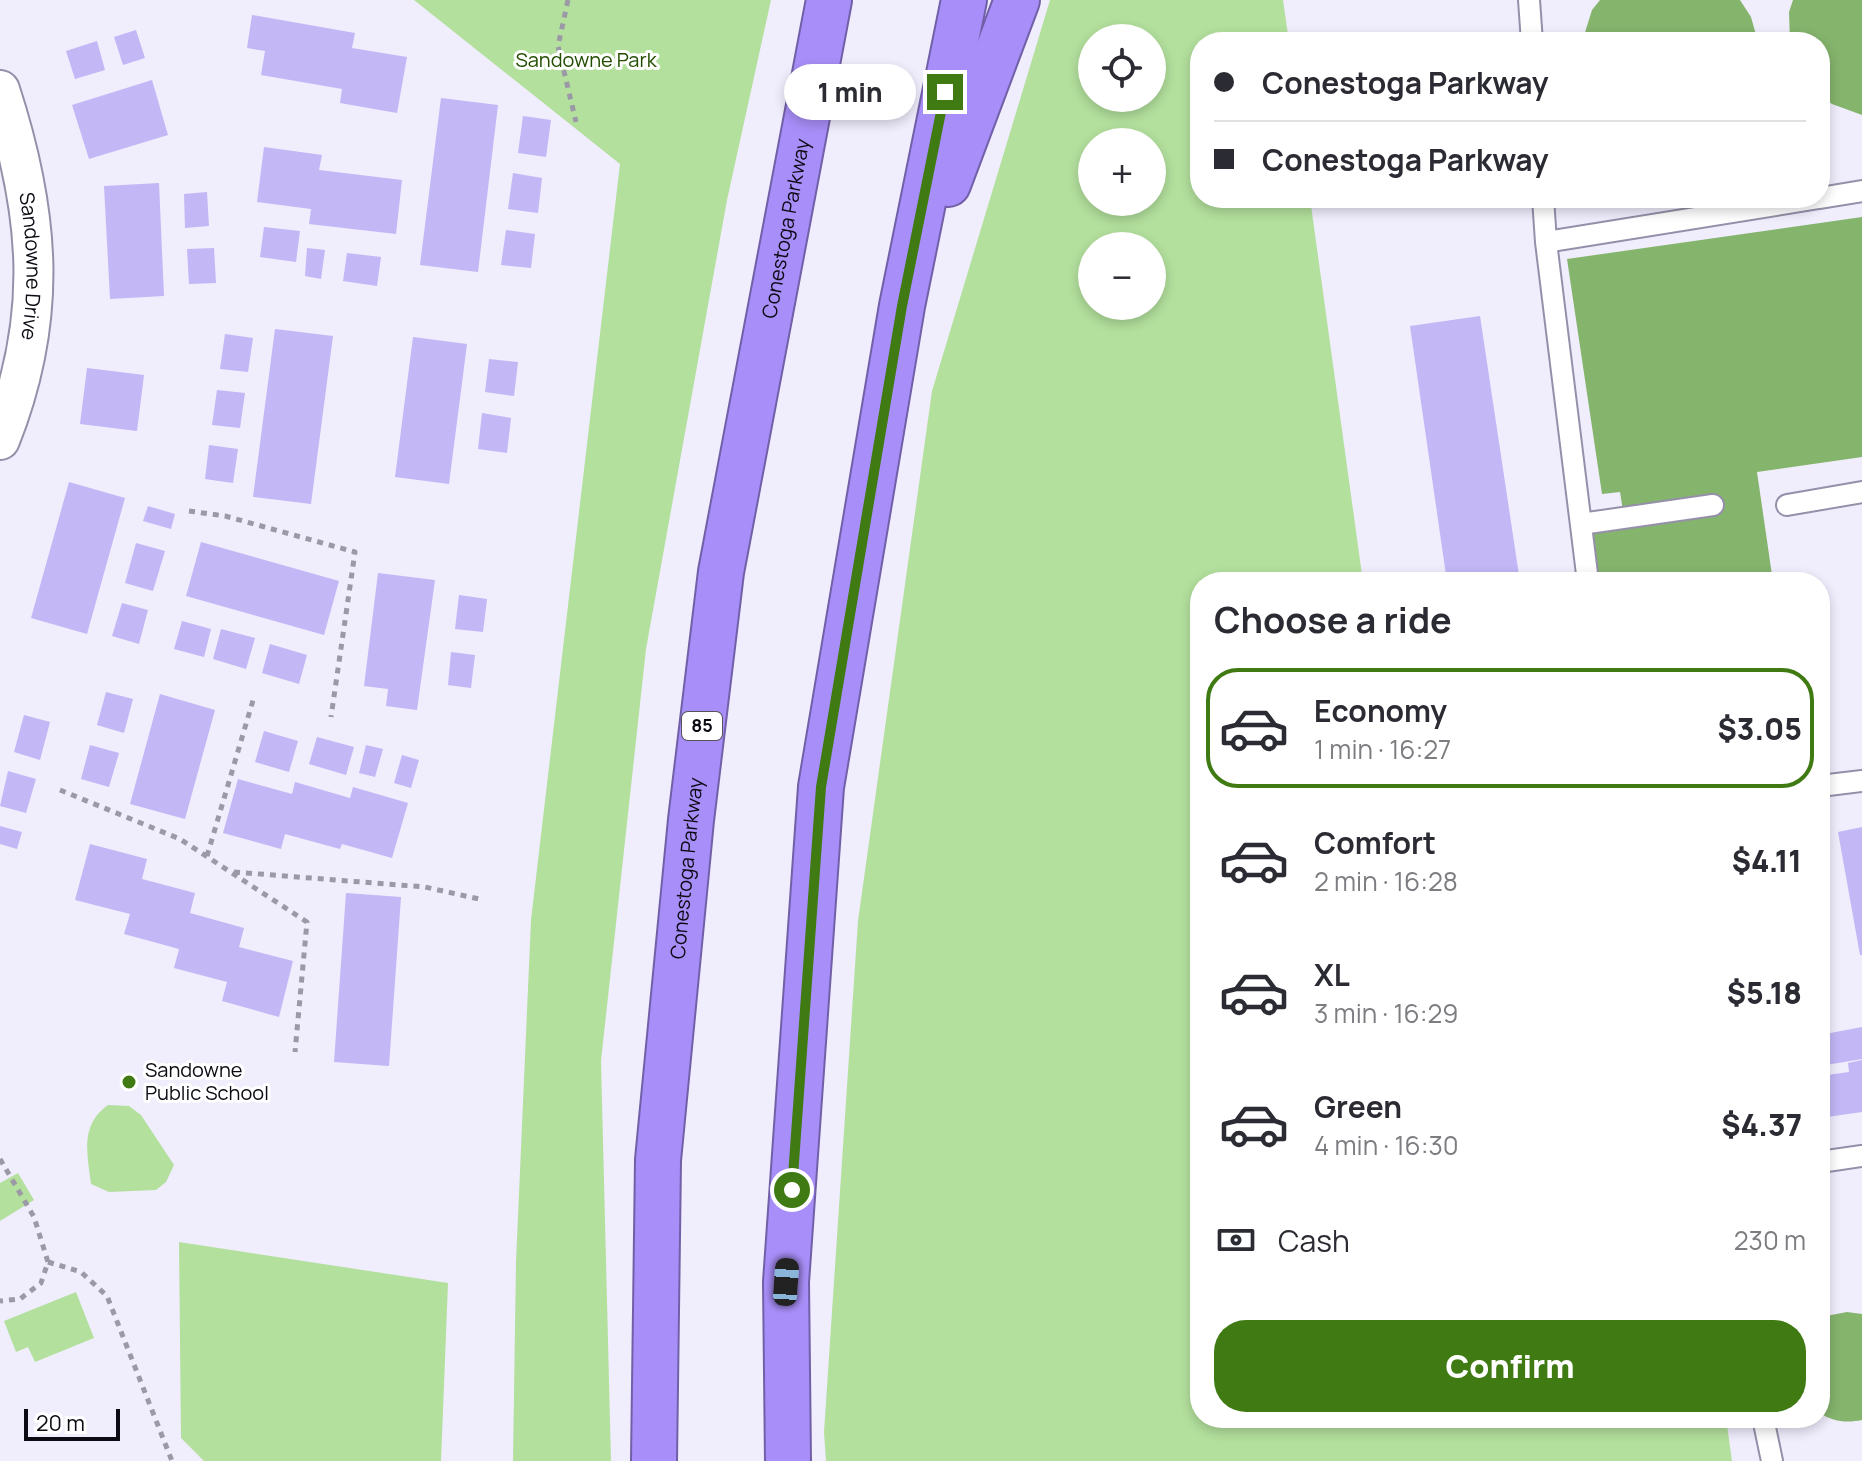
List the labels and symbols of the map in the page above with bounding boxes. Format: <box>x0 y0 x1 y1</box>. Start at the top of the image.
park label: Sandowne Park <box>515 46 658 73</box>
callout: 1 min <box>785 64 917 120</box>
route end <box>927 74 963 110</box>
street label: Conestoga Parkway <box>755 136 816 321</box>
street label: Sandowne Drive <box>13 190 47 342</box>
road number: 85 <box>682 712 722 740</box>
street label: Conestoga Parkway <box>664 776 709 960</box>
place label: Sandowne Public School <box>145 1056 269 1106</box>
marker: Sandowne Public School <box>120 1073 138 1091</box>
route start <box>774 1172 810 1208</box>
car <box>772 1257 800 1307</box>
scale bar <box>24 1405 120 1441</box>

